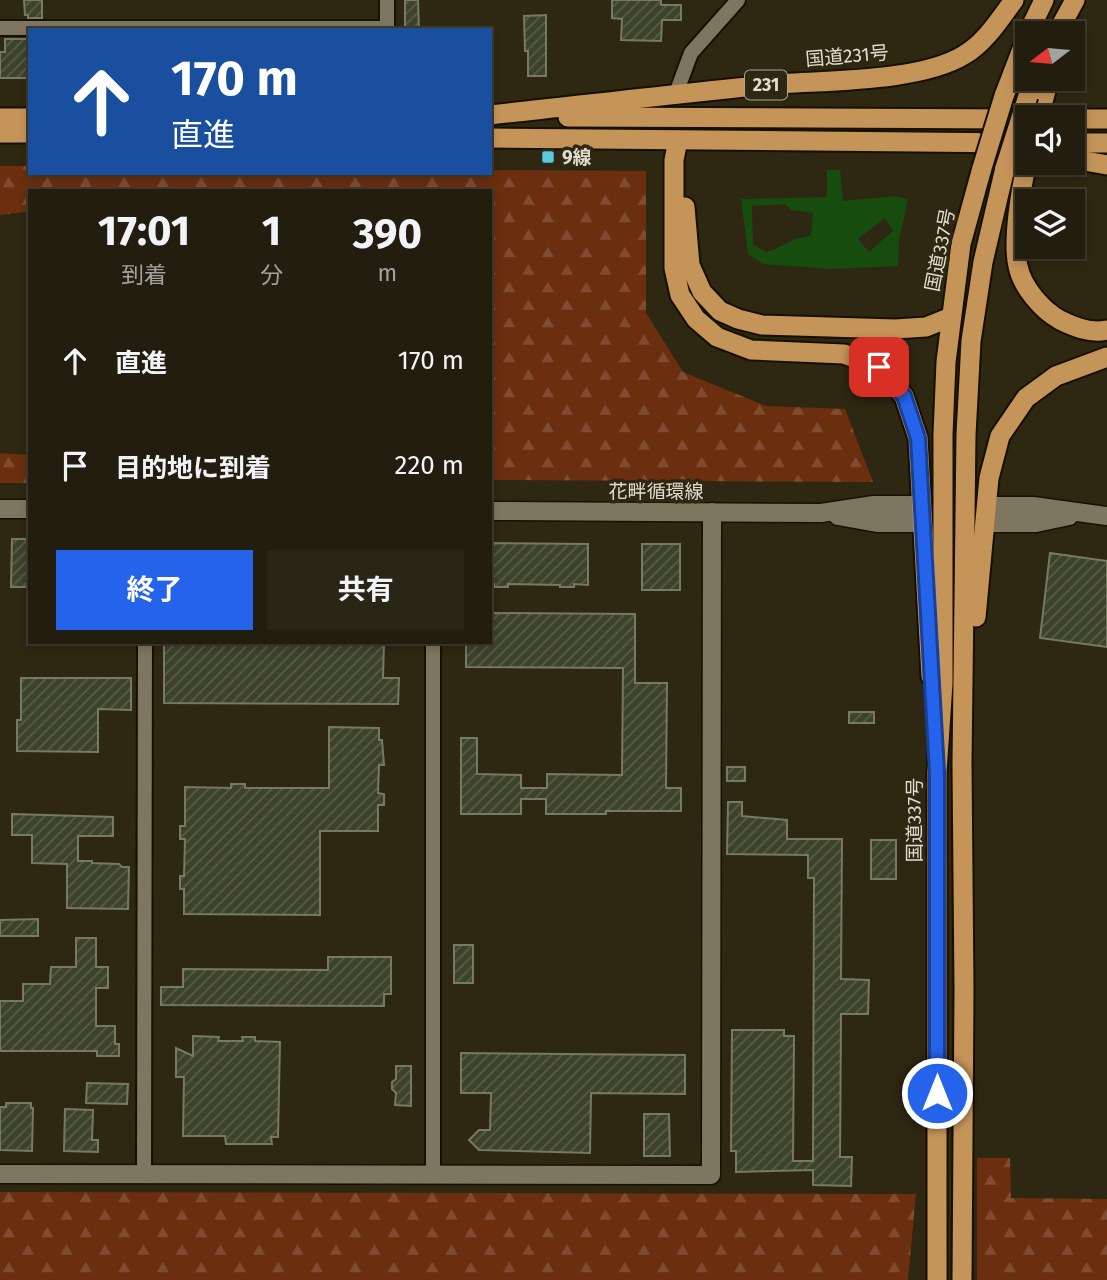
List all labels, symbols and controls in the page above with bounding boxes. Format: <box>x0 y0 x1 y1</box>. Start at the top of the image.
north arrow <box>1015 21 1085 91</box>
map controls <box>1015 21 1085 259</box>
street label: 国道231号 <box>804 41 890 71</box>
text: 170 m <box>171 49 298 108</box>
icon: ahead <box>56 56 147 147</box>
road number: 231 <box>745 70 787 100</box>
button: sound <box>1015 105 1085 175</box>
text: 直進 <box>171 116 235 154</box>
place label: 9線 <box>562 146 592 169</box>
marker: 9線 <box>540 149 556 165</box>
button: layers <box>1015 189 1085 259</box>
text: 17:01 <box>98 206 190 256</box>
text: 1 <box>262 206 281 256</box>
street label: 国道337号 <box>921 206 959 294</box>
text: 390 <box>353 209 422 259</box>
text: m <box>378 259 397 287</box>
text: 到着 <box>121 261 167 289</box>
text: 分 <box>260 261 283 289</box>
pin <box>849 337 909 397</box>
icon: ahead <box>56 342 94 380</box>
text: 170 m <box>398 345 464 376</box>
text: 直進 <box>115 348 167 379</box>
icon: arrive <box>860 348 898 386</box>
icon: arrive <box>56 447 94 485</box>
text: 220 m <box>395 450 464 481</box>
text: 目的地に到着 <box>115 453 271 484</box>
street label: 花畔循環線 <box>608 480 704 503</box>
button: 終了 <box>56 550 253 630</box>
button: 共有 <box>267 550 464 630</box>
street label: 国道337号 <box>903 778 926 862</box>
position arrow <box>900 1056 974 1130</box>

